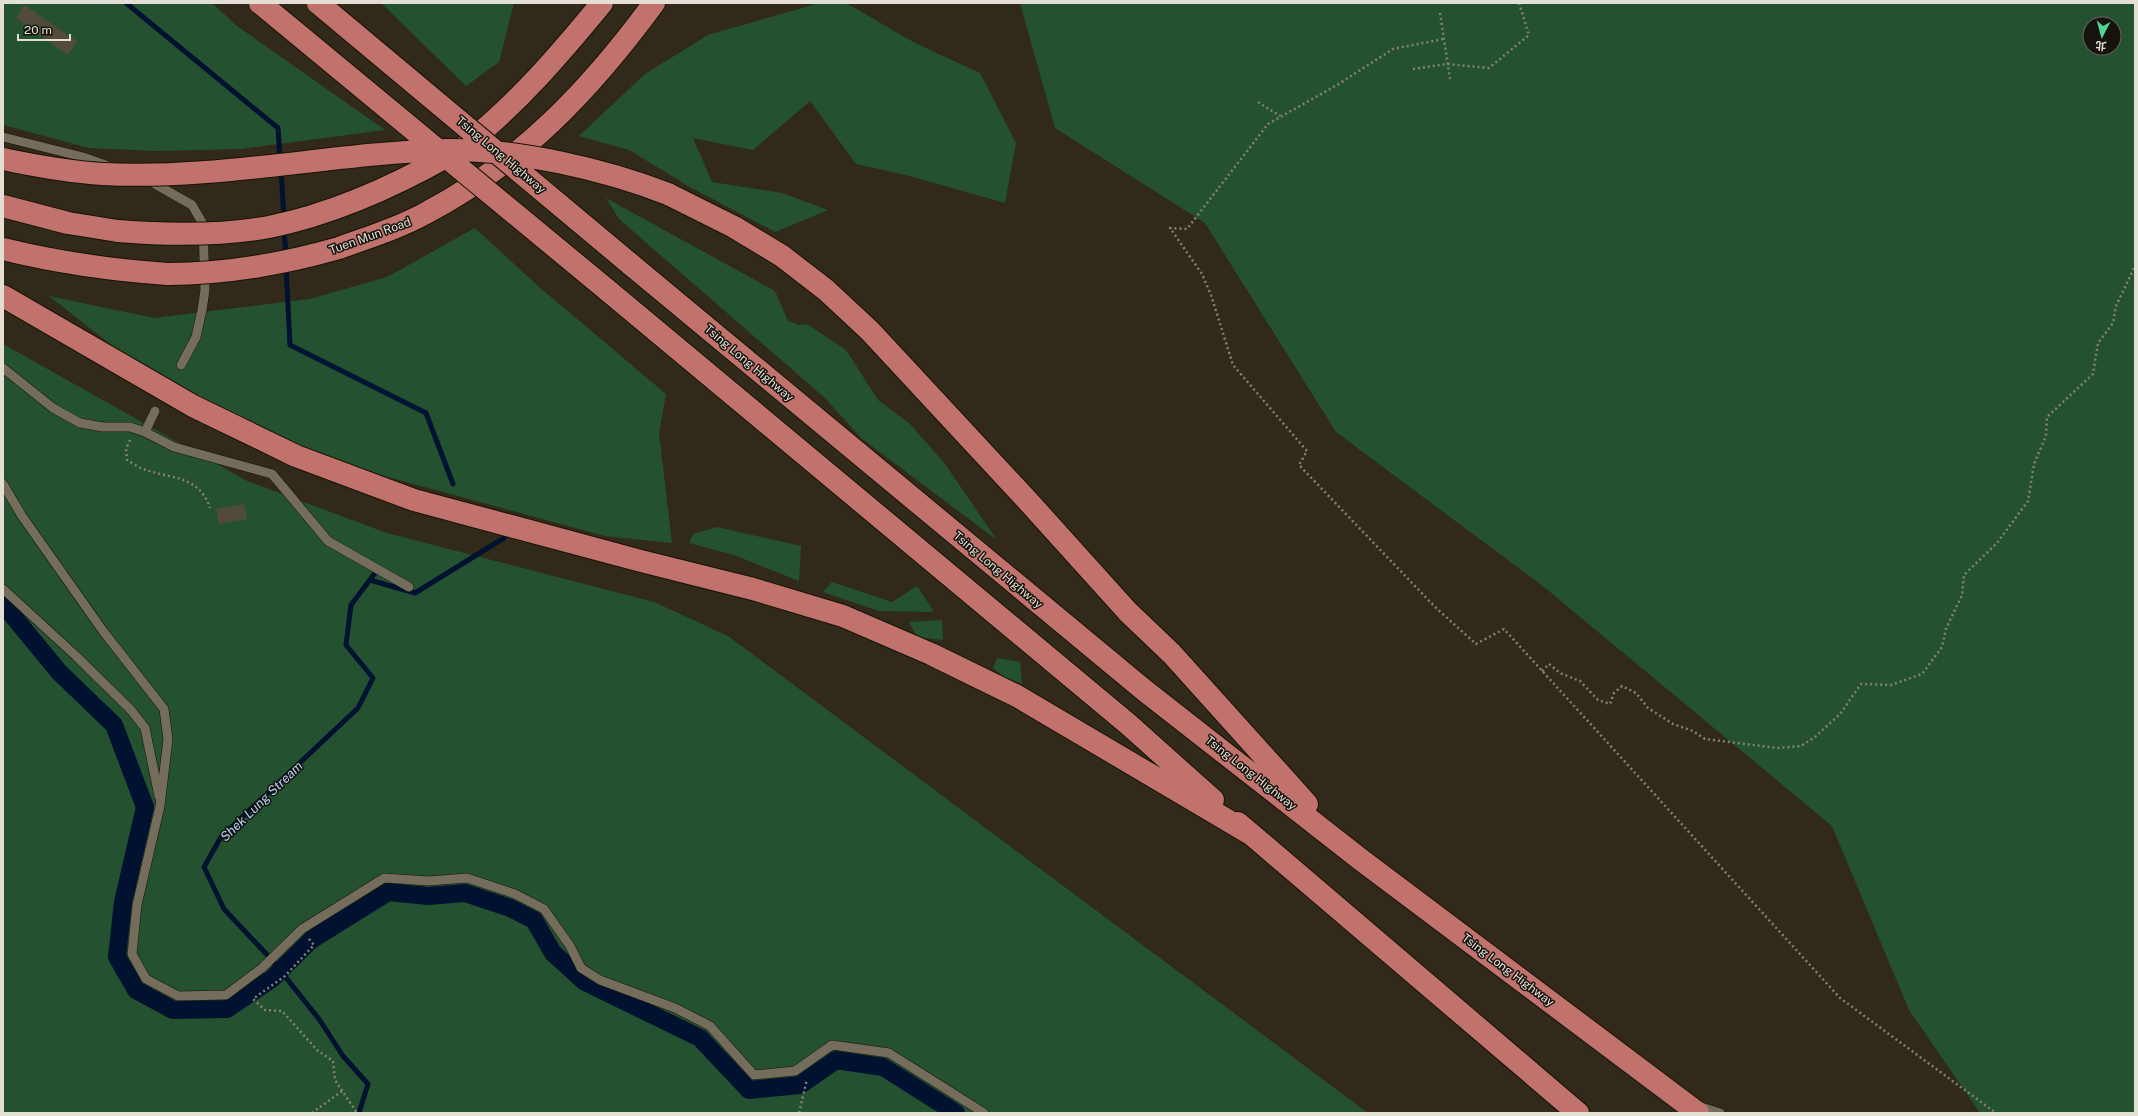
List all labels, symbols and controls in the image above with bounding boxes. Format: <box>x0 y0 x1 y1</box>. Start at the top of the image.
scale bar <box>18 16 70 42</box>
north arrow <box>2082 16 2122 56</box>
text: 20 m <box>24 23 52 37</box>
text: 北 <box>2095 39 2107 52</box>
street label: Tsing Long Highway <box>454 114 549 197</box>
street label: Tuen Mun Road <box>327 215 413 257</box>
street label: Tsing Long Highway <box>702 322 797 405</box>
street label: Tsing Long Highway <box>951 529 1046 612</box>
street label: Tsing Long Highway <box>1203 733 1300 813</box>
water label: Shek Lung Stream <box>217 758 306 844</box>
street label: Tsing Long Highway <box>1459 931 1557 1010</box>

